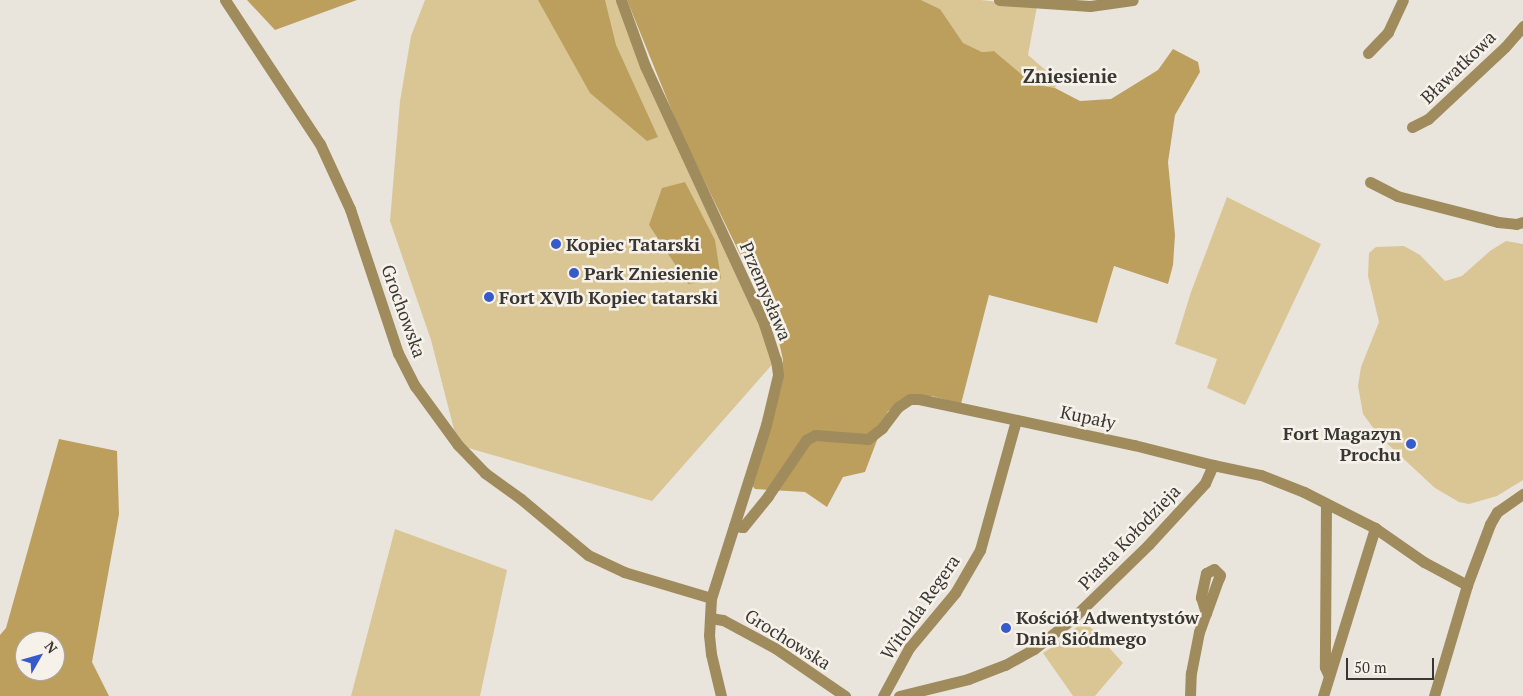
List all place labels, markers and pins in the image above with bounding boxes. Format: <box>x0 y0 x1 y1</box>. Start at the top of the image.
place label: Kopiec Tatarski <box>566 233 700 255</box>
marker: Kopiec Tatarski <box>550 238 562 250</box>
place label: Park Zniesienie <box>584 262 718 284</box>
marker: Park Zniesienie <box>568 267 580 279</box>
place label: Fort XVIb Kopiec tatarski <box>499 286 718 308</box>
marker: Fort XVIb Kopiec tatarski <box>483 291 495 303</box>
place label: Fort Magazyn Prochu <box>1283 423 1401 466</box>
marker: Fort Magazyn Prochu <box>1405 438 1417 450</box>
place label: Kościół Adwentystów Dnia Siódmego <box>1016 607 1199 650</box>
marker: Kościół Adwentystów Dnia Siódmego <box>1000 622 1012 634</box>

